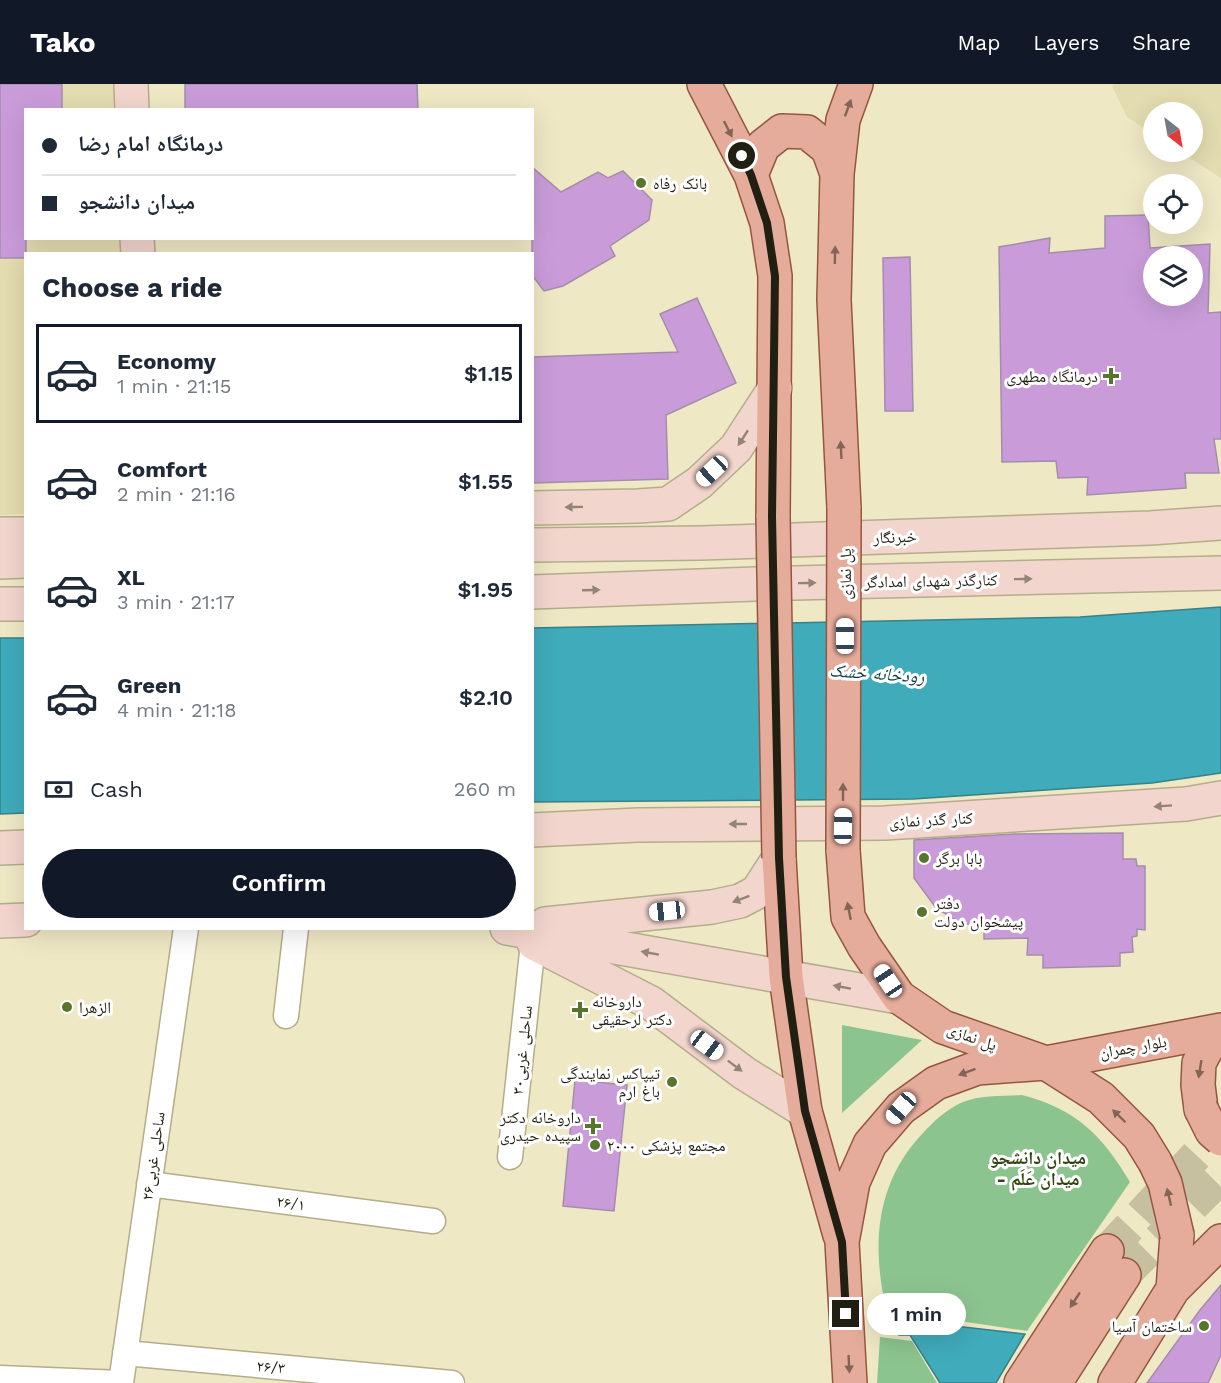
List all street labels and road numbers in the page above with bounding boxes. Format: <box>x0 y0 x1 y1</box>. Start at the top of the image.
street label: خبرنگار <box>872 527 917 547</box>
street label: پل نمازی <box>836 548 856 600</box>
street label: کنارگذر شهدای امدادگر <box>863 570 998 593</box>
street label: کنار گذر نمازی <box>889 808 974 833</box>
street label: ساحلی غربی۳۰ <box>508 1005 537 1096</box>
street label: پل نمازی <box>944 1019 1000 1056</box>
street label: بلوار چمران <box>1098 1032 1168 1063</box>
street label: ساحلی غربی۲۶ <box>137 1110 170 1202</box>
street label: ۲۶/۱ <box>276 1192 306 1214</box>
street label: ۲۶/۳ <box>256 1356 286 1378</box>

